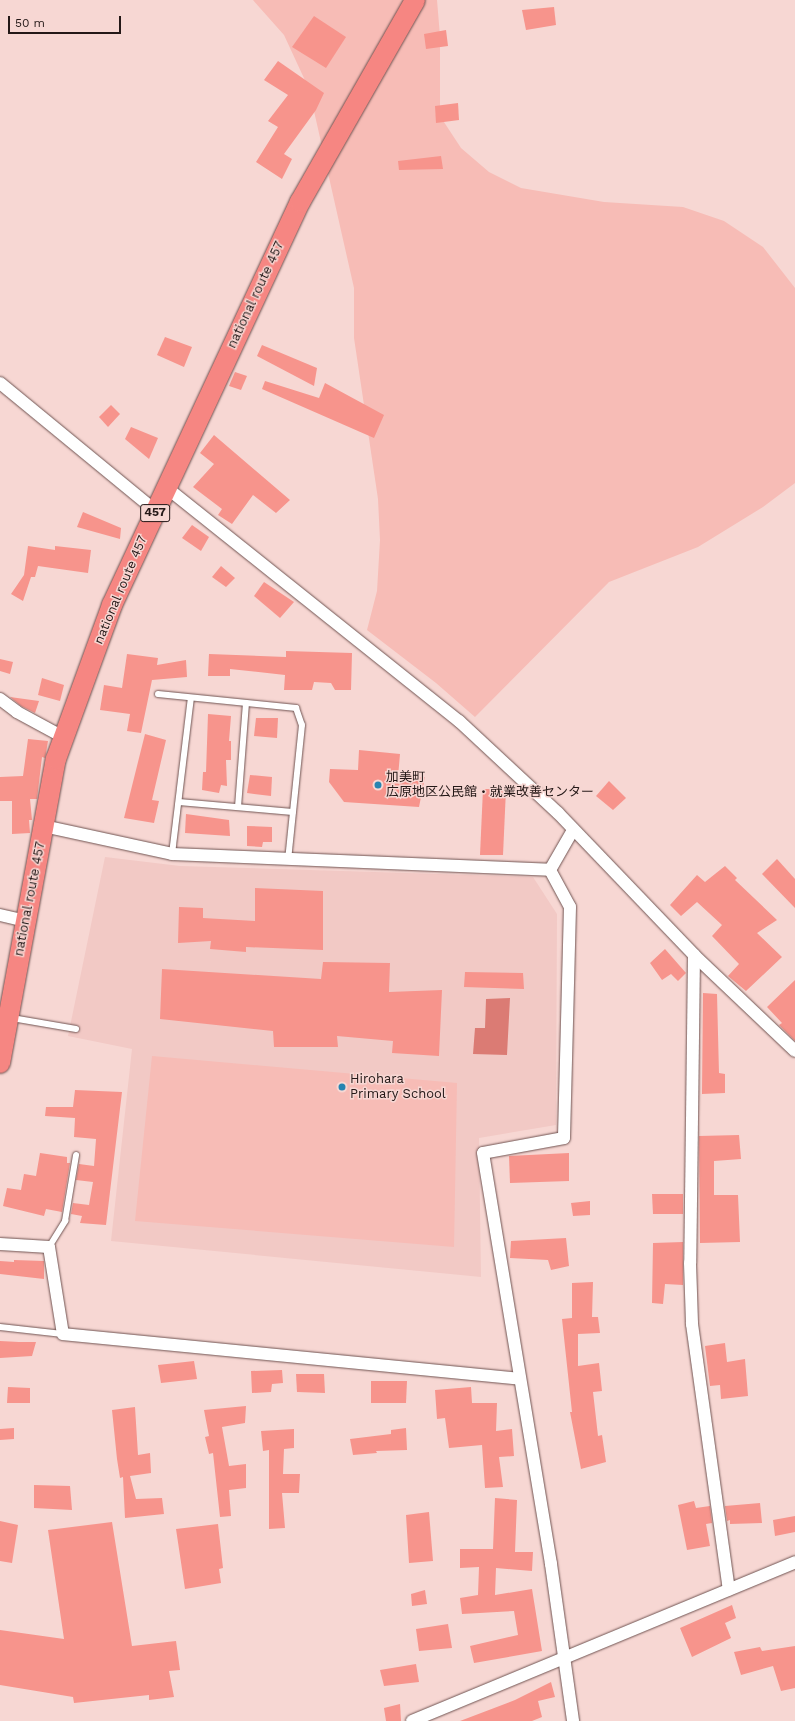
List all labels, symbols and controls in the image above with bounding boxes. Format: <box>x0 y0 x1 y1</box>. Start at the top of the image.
scale bar <box>10 8 123 34</box>
text: 50 m <box>15 16 45 30</box>
street label: national route 457 <box>224 239 288 351</box>
road number: 457 <box>140 503 170 523</box>
street label: national route 457 <box>91 533 151 647</box>
place label: 加美町 広原地区公民館・就業改善センター <box>386 770 594 801</box>
marker: 加美町 広原地区公民館・就業改善センター <box>373 780 383 790</box>
street label: national route 457 <box>11 840 49 958</box>
place label: Hirohara Primary School <box>350 1072 446 1103</box>
marker: Hirohara Primary School <box>337 1082 347 1092</box>

